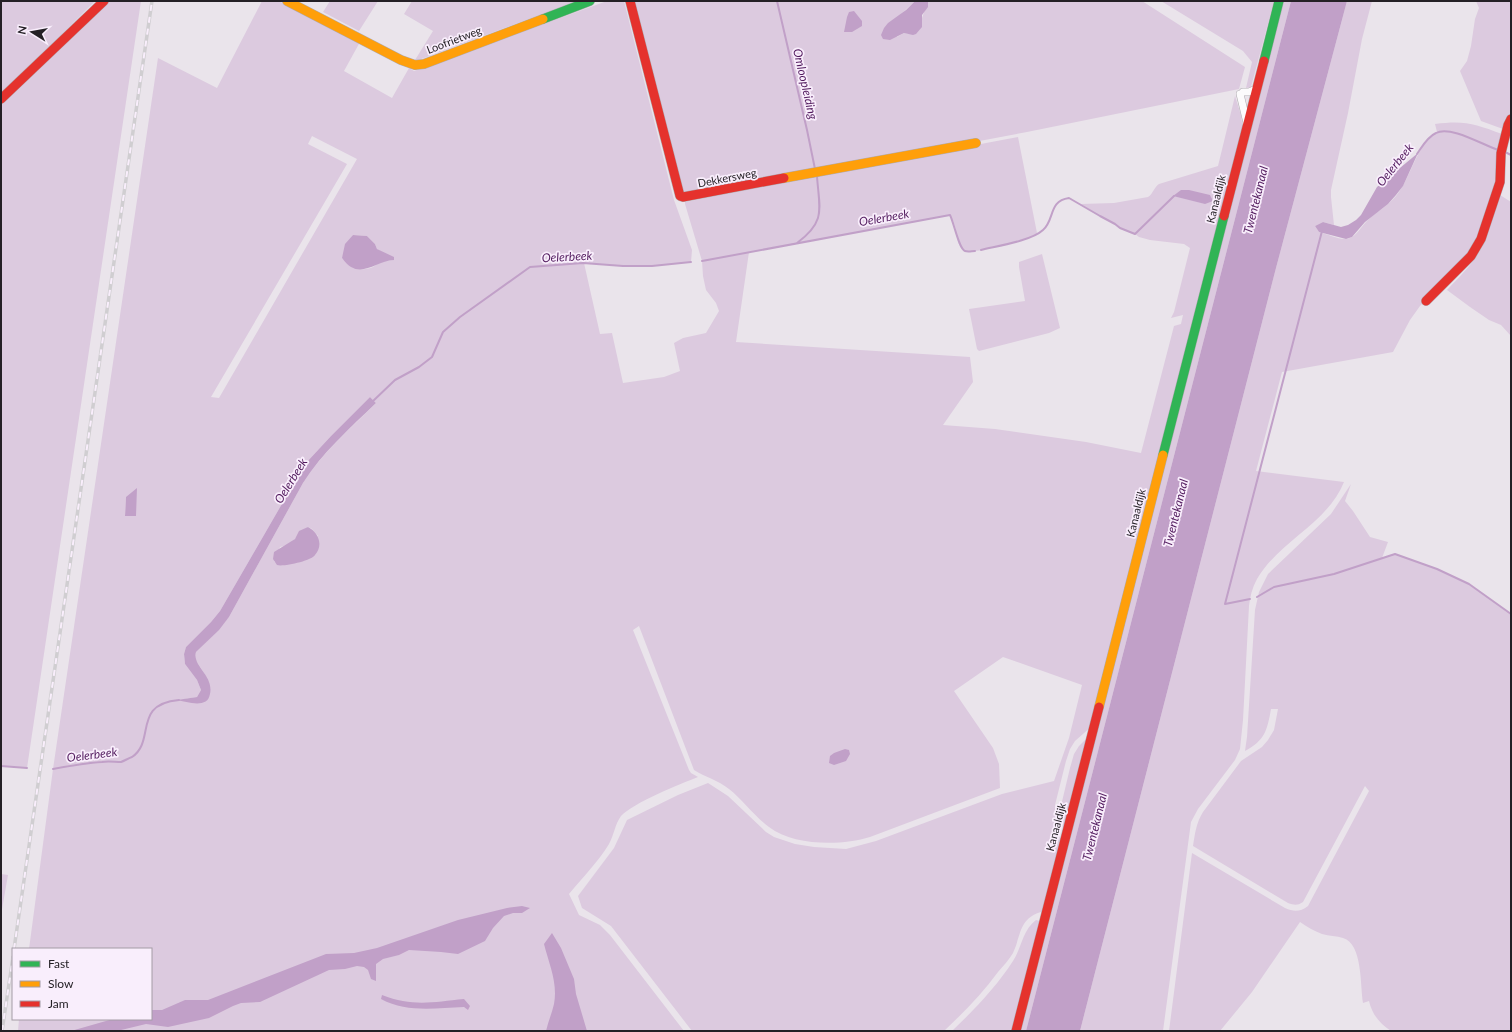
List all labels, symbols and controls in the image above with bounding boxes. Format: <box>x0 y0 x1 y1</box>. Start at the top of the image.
north arrow <box>12 12 52 52</box>
street label: Loofrietweg <box>424 23 483 56</box>
text: N <box>15 25 29 35</box>
water label: Omloopleiding <box>790 47 821 121</box>
water label: Oelerbeek <box>1373 140 1417 189</box>
water label: Twentekanaal <box>1240 164 1271 235</box>
street label: Dekkersweg <box>696 165 758 190</box>
street label: Kanaaldijk <box>1203 173 1228 224</box>
water label: Oelerbeek <box>858 206 910 229</box>
water label: Oelerbeek <box>541 248 593 265</box>
water label: Oelerbeek <box>271 455 311 506</box>
water label: Twentekanaal <box>1160 477 1191 548</box>
street label: Kanaaldijk <box>1123 487 1148 538</box>
water label: Oelerbeek <box>66 744 118 765</box>
water label: Twentekanaal <box>1079 791 1110 862</box>
street label: Kanaaldijk <box>1043 801 1068 852</box>
legend <box>12 948 152 1020</box>
text: Fast <box>48 956 70 971</box>
text: Slow <box>48 976 74 991</box>
text: Jam <box>48 996 69 1011</box>

